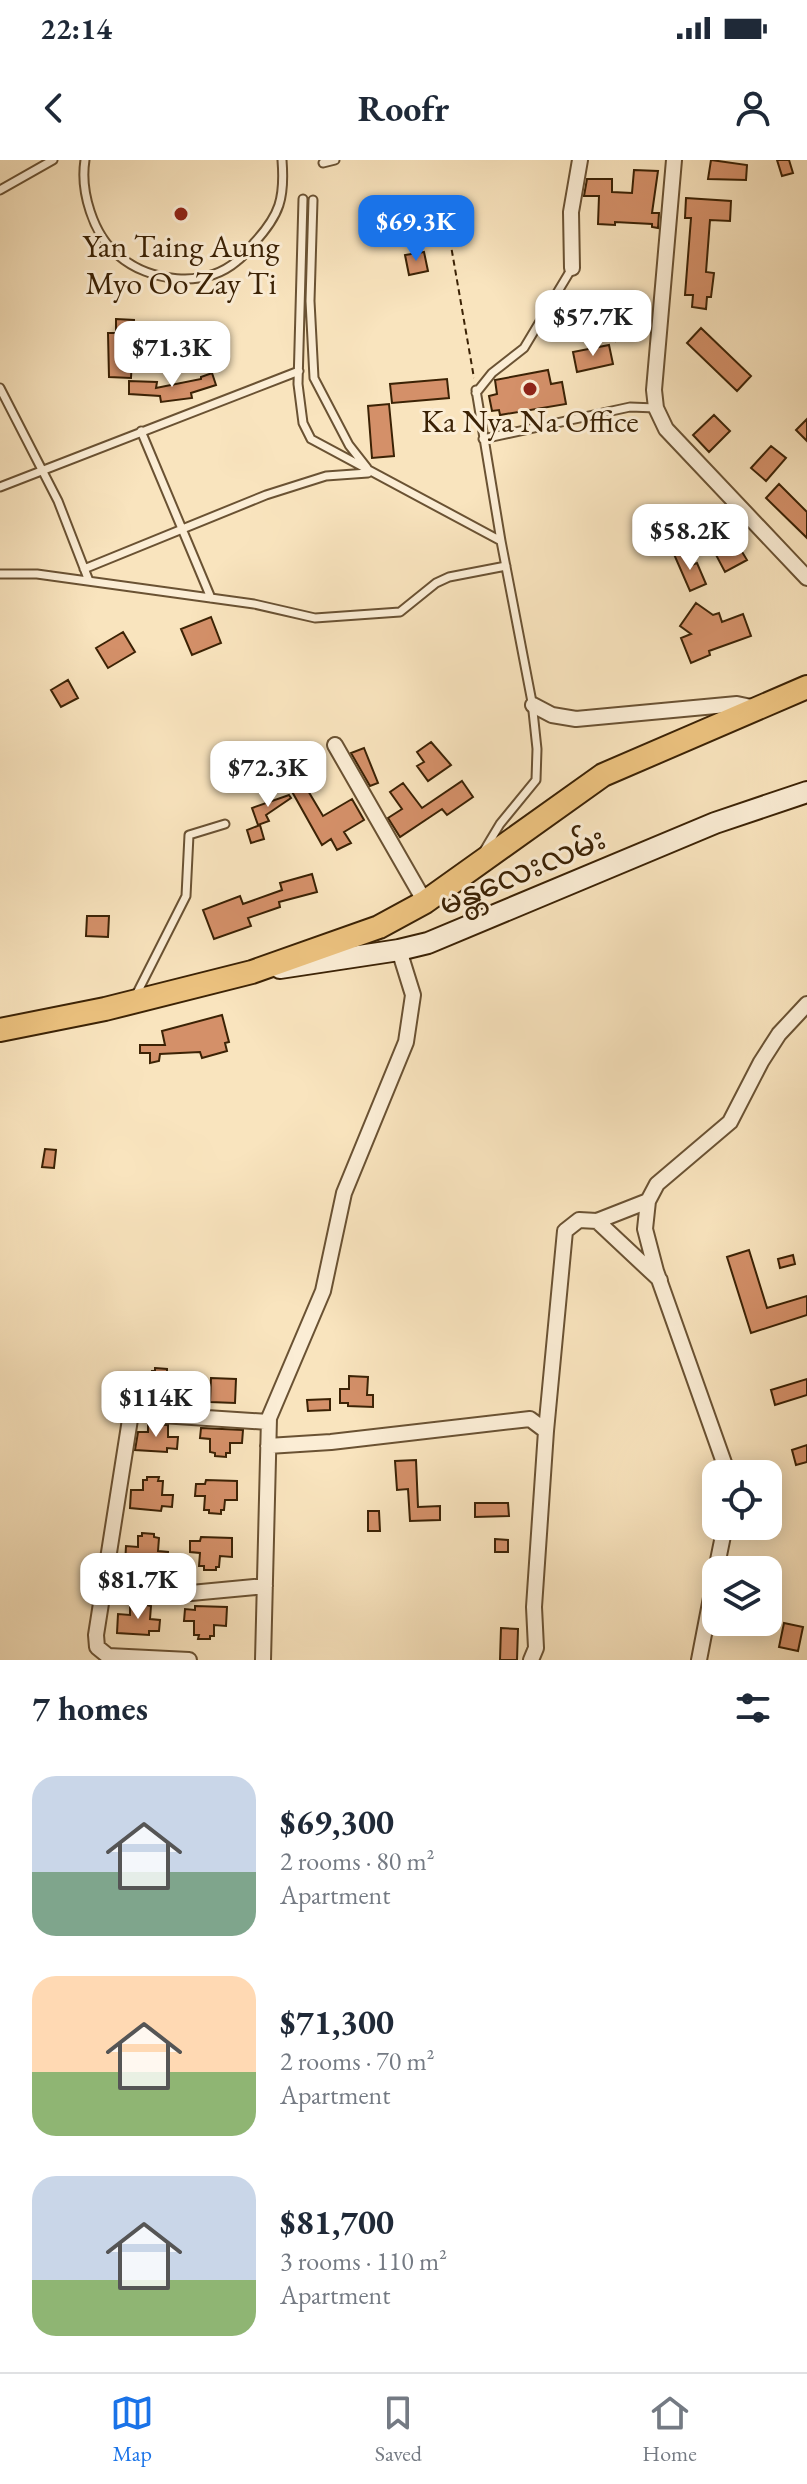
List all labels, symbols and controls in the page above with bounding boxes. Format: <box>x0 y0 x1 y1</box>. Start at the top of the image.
text: 22:14 <box>40 9 112 48</box>
text: Roofr <box>358 85 449 132</box>
icon: back <box>32 86 76 130</box>
icon: person <box>731 86 775 130</box>
pin: $69.3K <box>351 195 481 263</box>
text: $69.3K <box>376 204 456 238</box>
marker: Yan Taing Aung Myo Oo Zay Ti <box>172 205 190 223</box>
place label: Yan Taing Aung Myo Oo Zay Ti <box>82 225 281 304</box>
pin: $57.7K <box>528 290 658 358</box>
text: $57.7K <box>553 299 633 333</box>
pin: $71.3K <box>107 321 237 389</box>
text: $71.3K <box>132 330 212 364</box>
marker: Ka Nya Na Office <box>521 380 539 398</box>
place label: Ka Nya Na Office <box>421 400 639 442</box>
pin: $58.2K <box>625 504 755 572</box>
text: $58.2K <box>650 513 730 547</box>
pin: $72.3K <box>203 741 333 809</box>
text: $72.3K <box>228 750 308 784</box>
street label: မန္တလေးလမ်း <box>431 815 614 930</box>
pin: $114K <box>100 1371 212 1439</box>
text: $114K <box>119 1380 193 1414</box>
map controls <box>702 1460 782 1636</box>
button: locate <box>702 1460 782 1540</box>
pin: $81.7K <box>73 1553 203 1621</box>
button: layers <box>702 1556 782 1636</box>
text: $81.7K <box>98 1562 178 1596</box>
text: 7 homes <box>32 1686 148 1730</box>
icon: filters <box>731 1686 775 1730</box>
text: $69,300 <box>280 1800 394 1844</box>
icon: home <box>96 1808 192 1904</box>
text: 2 rooms · 80 m² <box>280 1844 435 1878</box>
text: Apartment <box>280 1878 390 1912</box>
text: $71,300 <box>280 2000 394 2044</box>
icon: home <box>96 2008 192 2104</box>
text: 2 rooms · 70 m² <box>280 2044 435 2078</box>
text: Apartment <box>280 2078 390 2112</box>
text: $81,700 <box>280 2200 394 2244</box>
icon: home <box>96 2208 192 2304</box>
text: 3 rooms · 110 m² <box>280 2244 447 2278</box>
text: Apartment <box>280 2278 390 2312</box>
tab: Map <box>110 2391 154 2468</box>
tab: Saved <box>375 2391 422 2468</box>
tab: Home <box>642 2391 697 2468</box>

